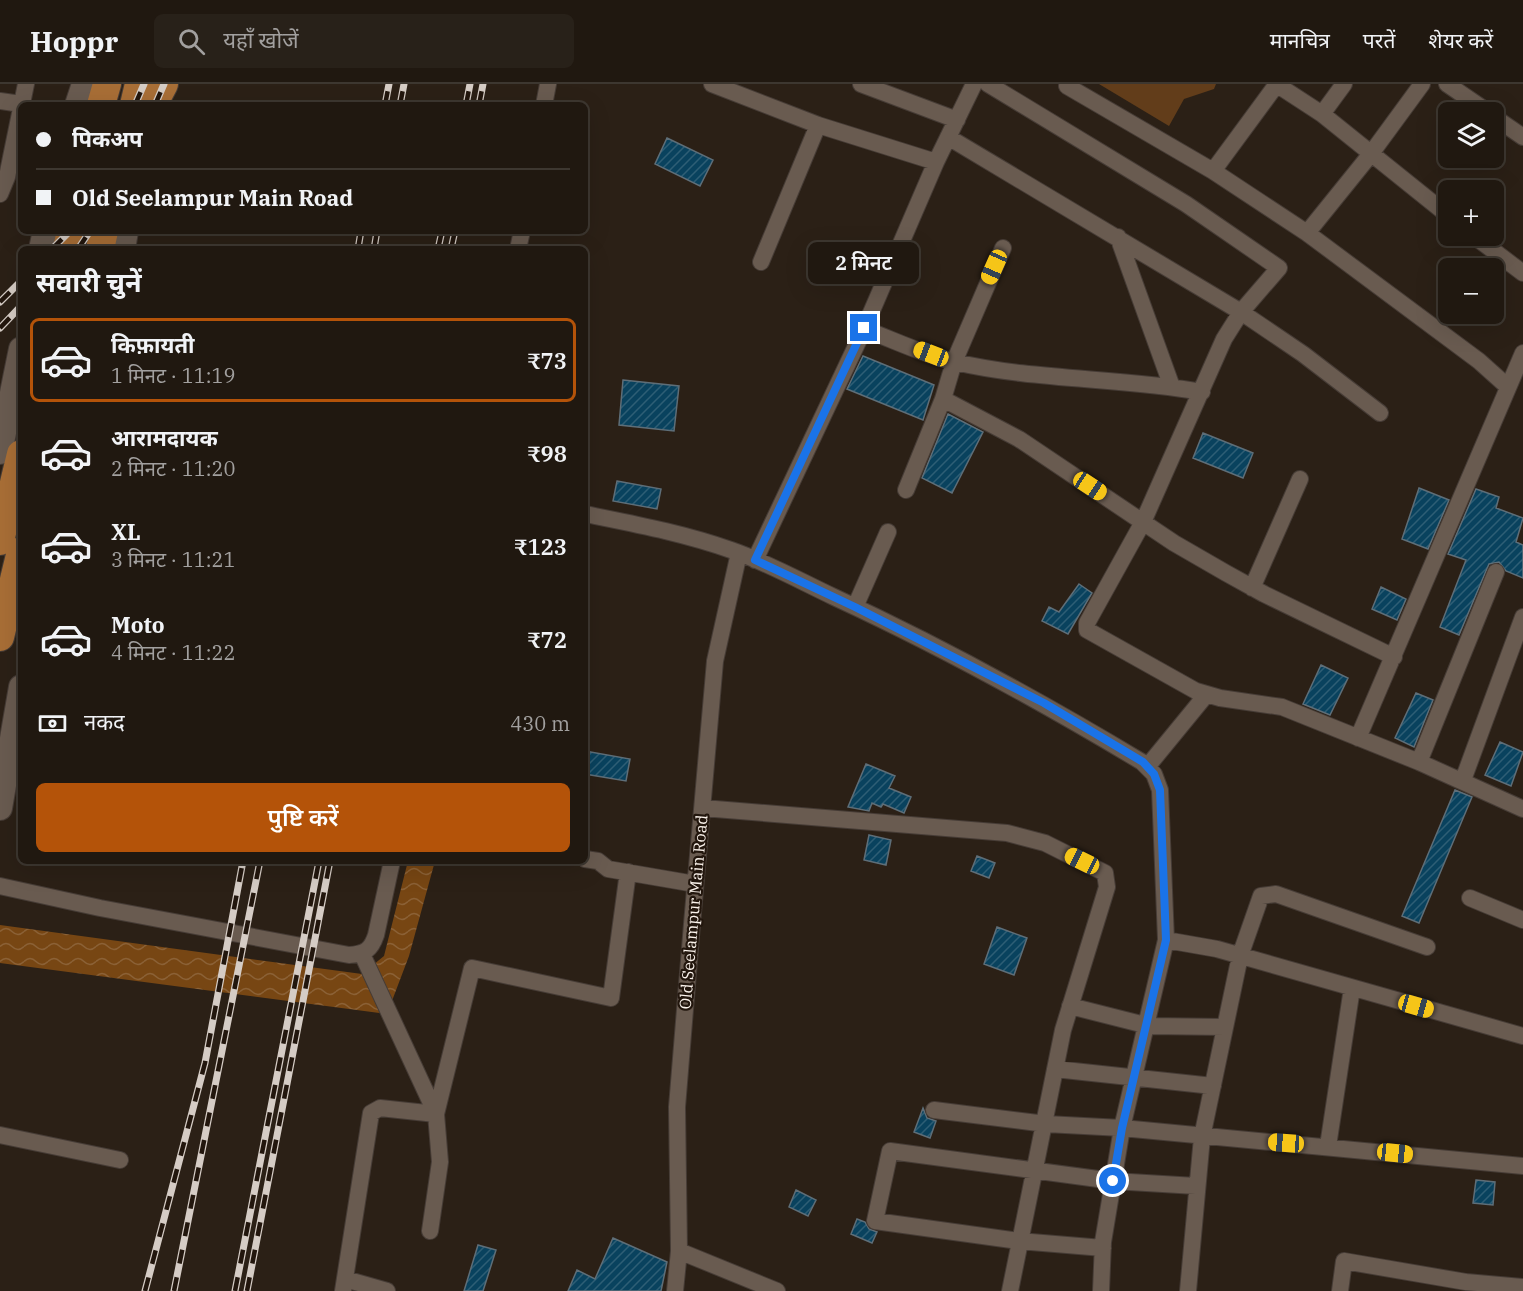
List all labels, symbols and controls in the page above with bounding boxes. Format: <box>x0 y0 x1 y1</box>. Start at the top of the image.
search box <box>154 14 574 68</box>
text: Hoppr <box>30 23 118 60</box>
icon: search <box>175 25 208 58</box>
text: यहाँ खोजें <box>223 25 299 54</box>
text: मानचित्र <box>1270 26 1330 54</box>
text: परतें <box>1363 26 1395 54</box>
text: शेयर करें <box>1428 26 1493 54</box>
map controls <box>1438 102 1504 324</box>
button: layers <box>1438 102 1504 168</box>
text: पिकअप <box>72 124 143 153</box>
button: + <box>1438 180 1504 246</box>
text: Old Seelampur Main Road <box>72 183 353 212</box>
callout: 2 मिनट <box>808 241 920 283</box>
car <box>978 247 1010 287</box>
text: 2 मिनट <box>835 249 892 276</box>
button: − <box>1438 258 1504 324</box>
text: सवारी चुनें <box>36 264 142 299</box>
route end <box>850 314 877 341</box>
text: किफ़ायती <box>111 330 195 359</box>
icon: car <box>39 333 93 387</box>
car <box>911 339 951 369</box>
text: ₹73 <box>527 346 567 375</box>
text: 1 मिनट · 11:19 <box>111 362 235 389</box>
text: आरामदायक <box>111 423 218 452</box>
icon: car <box>39 426 93 480</box>
text: ₹98 <box>527 439 567 468</box>
text: 2 मिनट · 11:20 <box>111 455 235 482</box>
car <box>1070 469 1110 503</box>
text: XL <box>111 517 141 546</box>
icon: car <box>39 519 93 573</box>
text: ₹123 <box>514 532 567 561</box>
text: 3 मिनट · 11:21 <box>111 546 235 573</box>
text: Moto <box>111 610 165 639</box>
icon: car <box>39 612 93 666</box>
text: ₹72 <box>527 625 567 654</box>
text: 4 मिनट · 11:22 <box>111 639 235 666</box>
icon: cash <box>36 707 69 740</box>
text: नकद <box>84 707 125 736</box>
text: 430 m <box>510 710 570 737</box>
button: पुष्टि करें <box>36 783 570 852</box>
street label: Old Seelampur Main Road <box>675 814 711 1010</box>
car <box>1062 845 1102 877</box>
car <box>1396 992 1436 1020</box>
car <box>1267 1133 1305 1153</box>
car <box>1376 1142 1414 1164</box>
route start <box>1099 1167 1126 1194</box>

